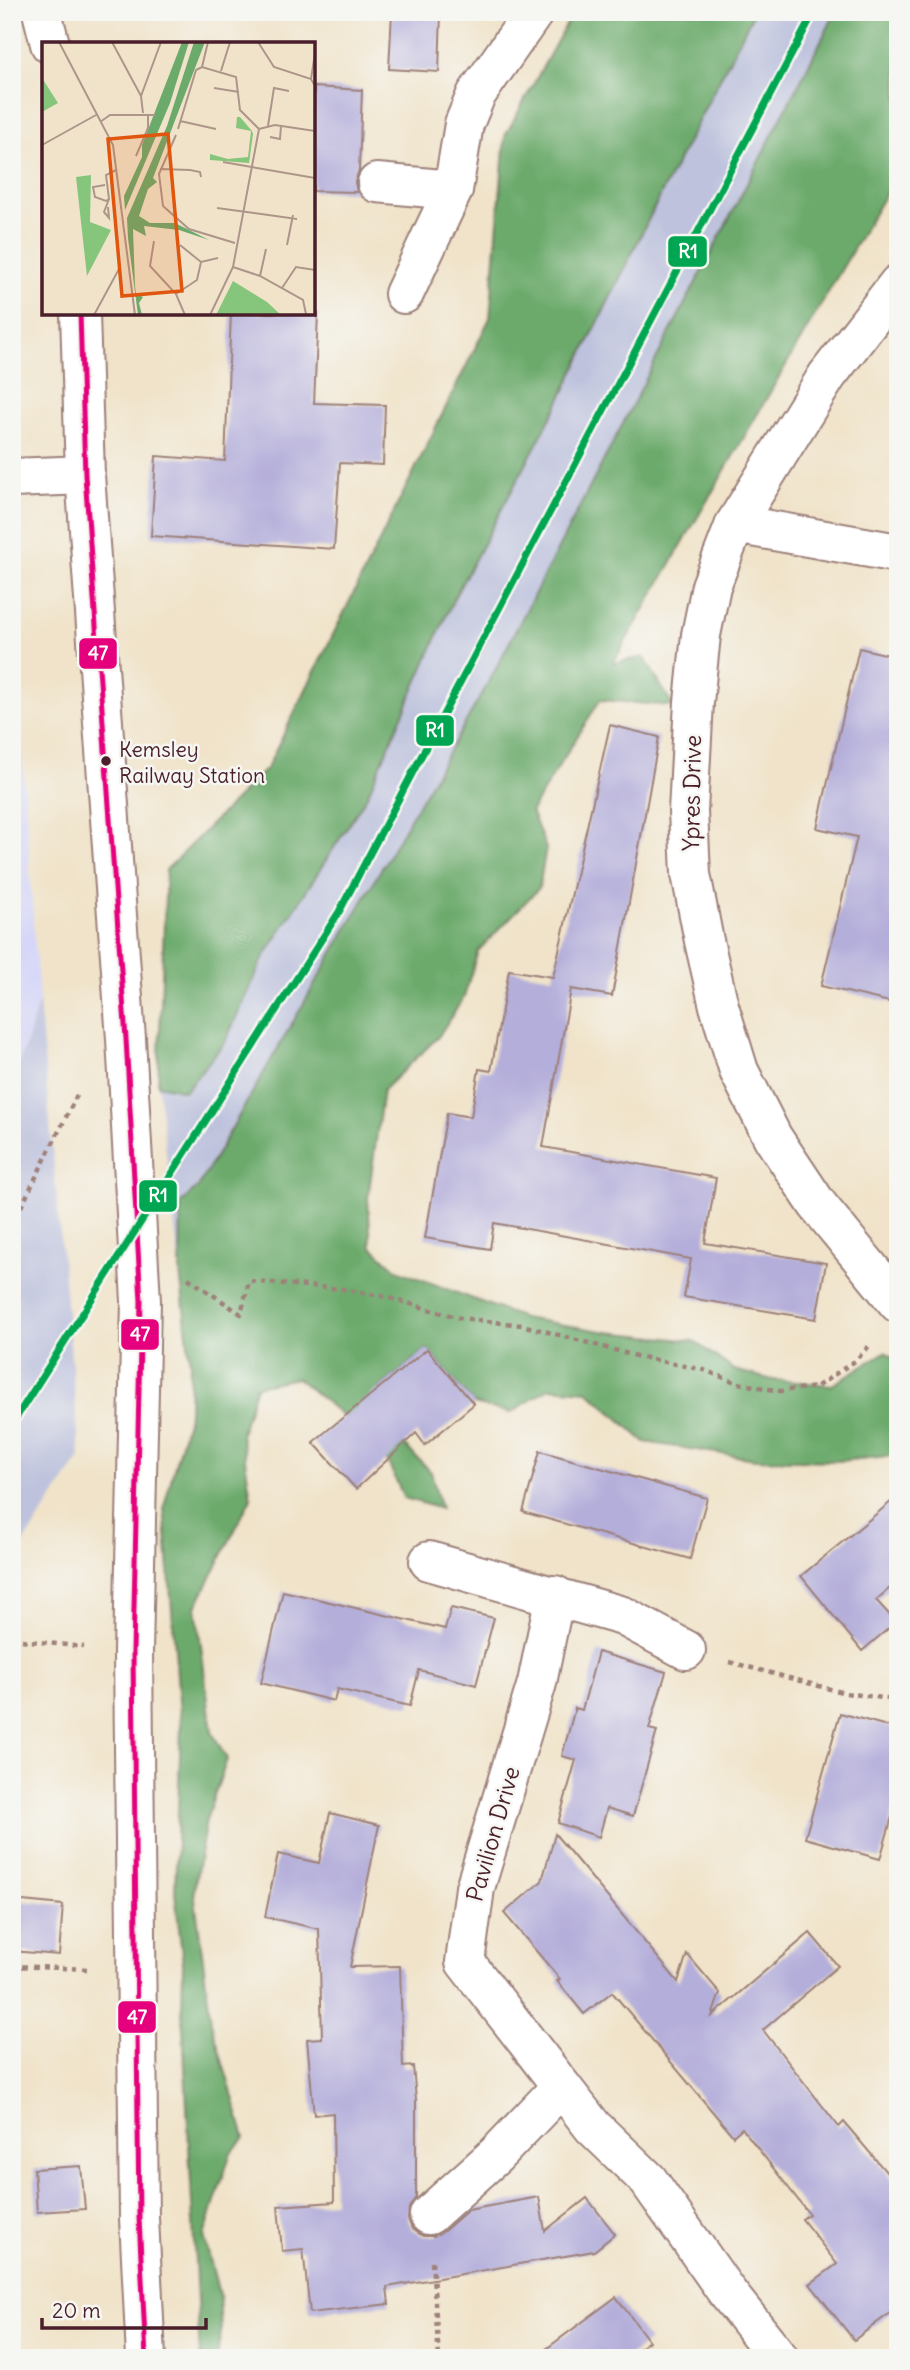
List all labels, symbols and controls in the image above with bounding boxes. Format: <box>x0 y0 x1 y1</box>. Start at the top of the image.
inset map <box>42 42 315 315</box>
line badge: R1 <box>667 235 708 268</box>
text: R1 <box>678 239 698 263</box>
line badge: 47 <box>78 637 118 670</box>
text: 47 <box>88 641 109 665</box>
line badge: R1 <box>415 714 455 747</box>
text: R1 <box>425 718 445 742</box>
street label: Ypres Drive <box>676 735 707 851</box>
place label: Kemsley Railway Station <box>119 736 265 789</box>
marker: Kemsley Railway Station <box>99 754 113 768</box>
line badge: R1 <box>138 1179 178 1213</box>
text: R1 <box>148 1183 168 1207</box>
line badge: 47 <box>120 1318 160 1351</box>
text: 47 <box>130 1322 151 1346</box>
street label: Pavilion Drive <box>459 1763 526 1905</box>
line badge: 47 <box>117 2000 157 2034</box>
text: 47 <box>127 2005 148 2029</box>
scale bar <box>42 2286 206 2330</box>
text: 20 m <box>52 2297 101 2324</box>

